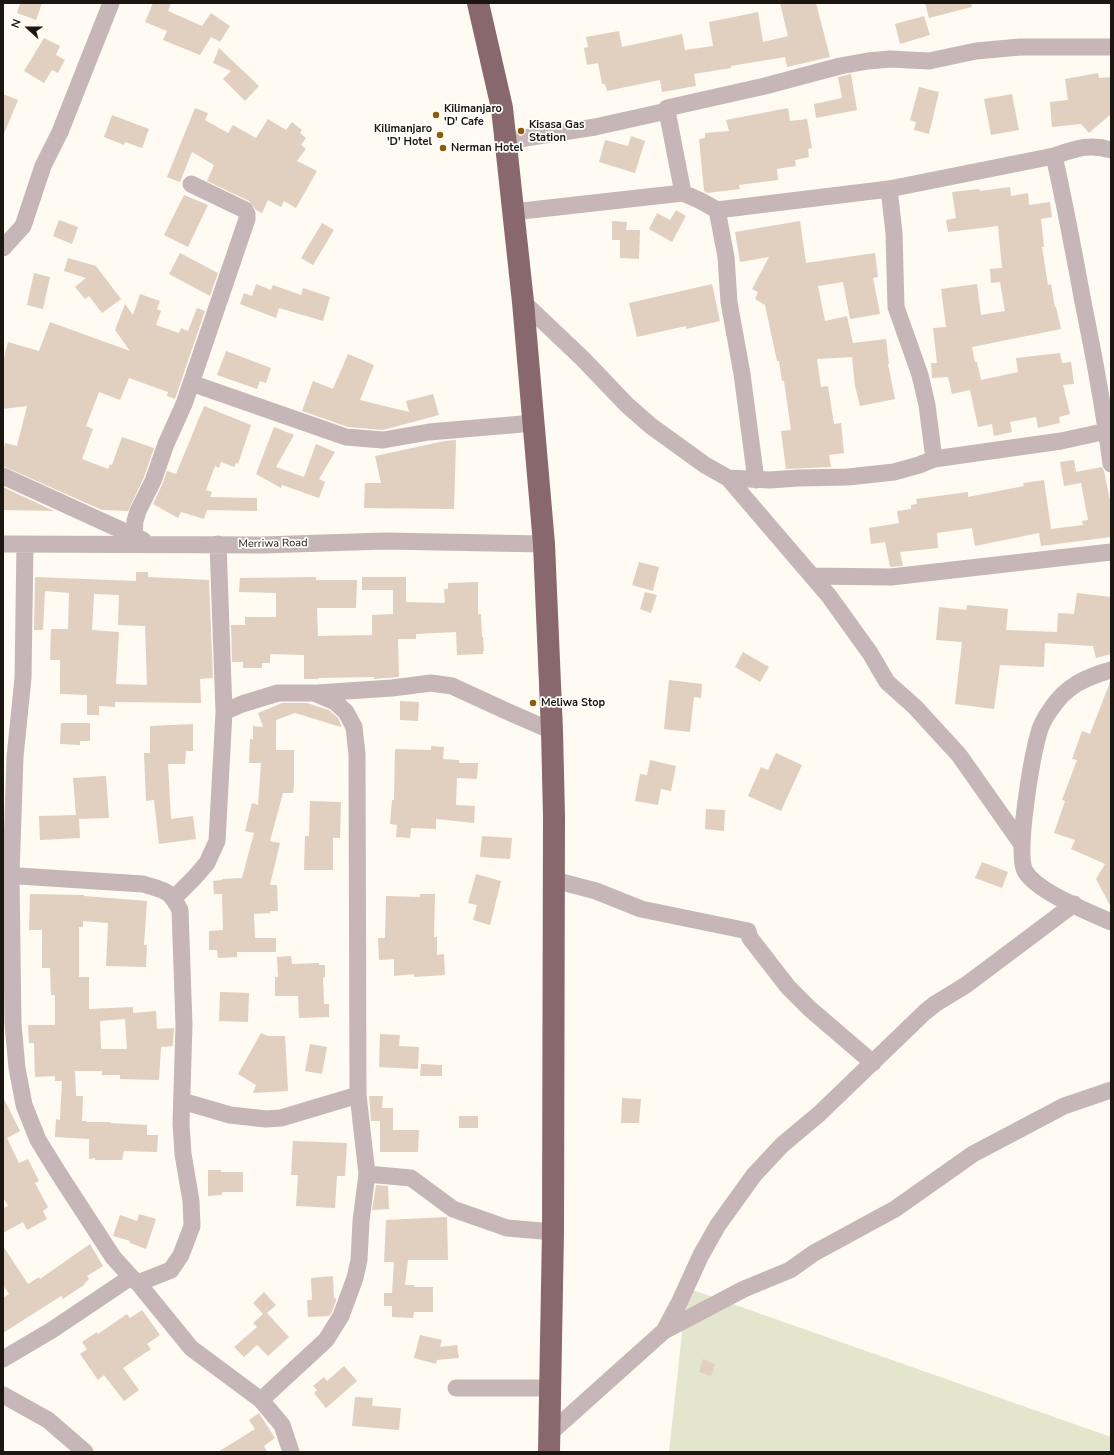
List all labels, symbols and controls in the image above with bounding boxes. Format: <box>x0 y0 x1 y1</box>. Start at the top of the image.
north arrow <box>8 8 48 48</box>
text: N <box>8 17 25 30</box>
place label: Kilimanjaro 'D' Cafe <box>444 102 502 128</box>
marker: Kilimanjaro 'D' Cafe <box>431 110 441 120</box>
place label: Kisasa Gas Station <box>529 118 584 144</box>
place label: Kilimanjaro 'D' Hotel <box>374 122 432 148</box>
marker: Kisasa Gas Station <box>516 126 526 136</box>
marker: Kilimanjaro 'D' Hotel <box>435 130 445 140</box>
place label: Nerman Hotel <box>451 141 523 155</box>
marker: Nerman Hotel <box>438 143 448 153</box>
street label: Merriwa Road <box>238 537 308 551</box>
place label: Meliwa Stop <box>541 696 605 710</box>
marker: Meliwa Stop <box>528 698 538 708</box>

